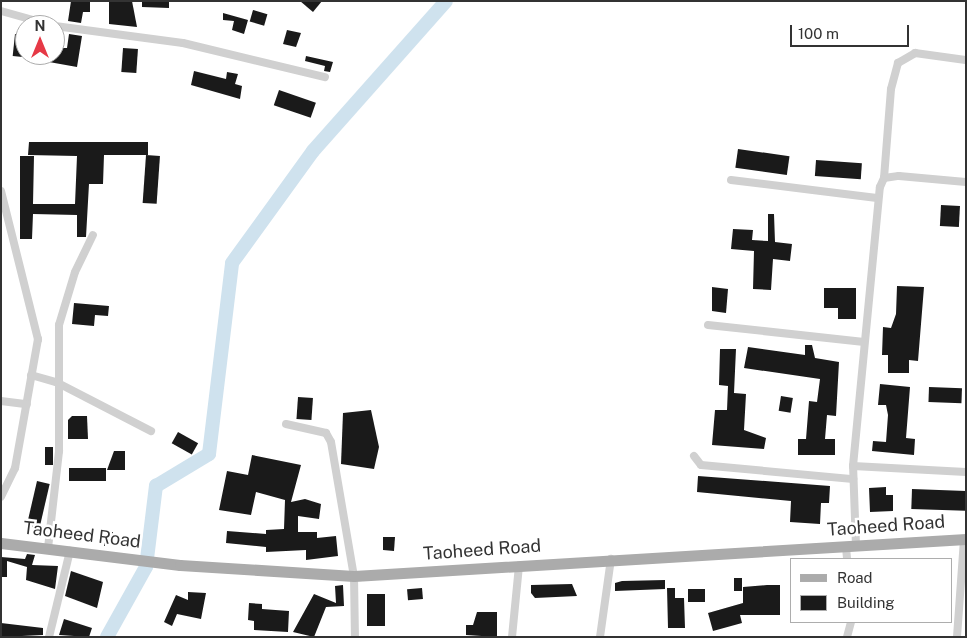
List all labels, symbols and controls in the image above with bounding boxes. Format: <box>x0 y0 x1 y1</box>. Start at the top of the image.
north arrow <box>15 15 65 65</box>
scale bar <box>792 15 911 47</box>
text: N <box>35 18 45 34</box>
text: 100 m <box>798 25 839 42</box>
street label: Taoheed Road <box>826 511 946 541</box>
street label: Taoheed Road <box>22 517 142 553</box>
street label: Taoheed Road <box>422 535 542 565</box>
legend <box>790 558 952 623</box>
text: Road <box>837 569 873 586</box>
text: Building <box>837 594 895 611</box>

